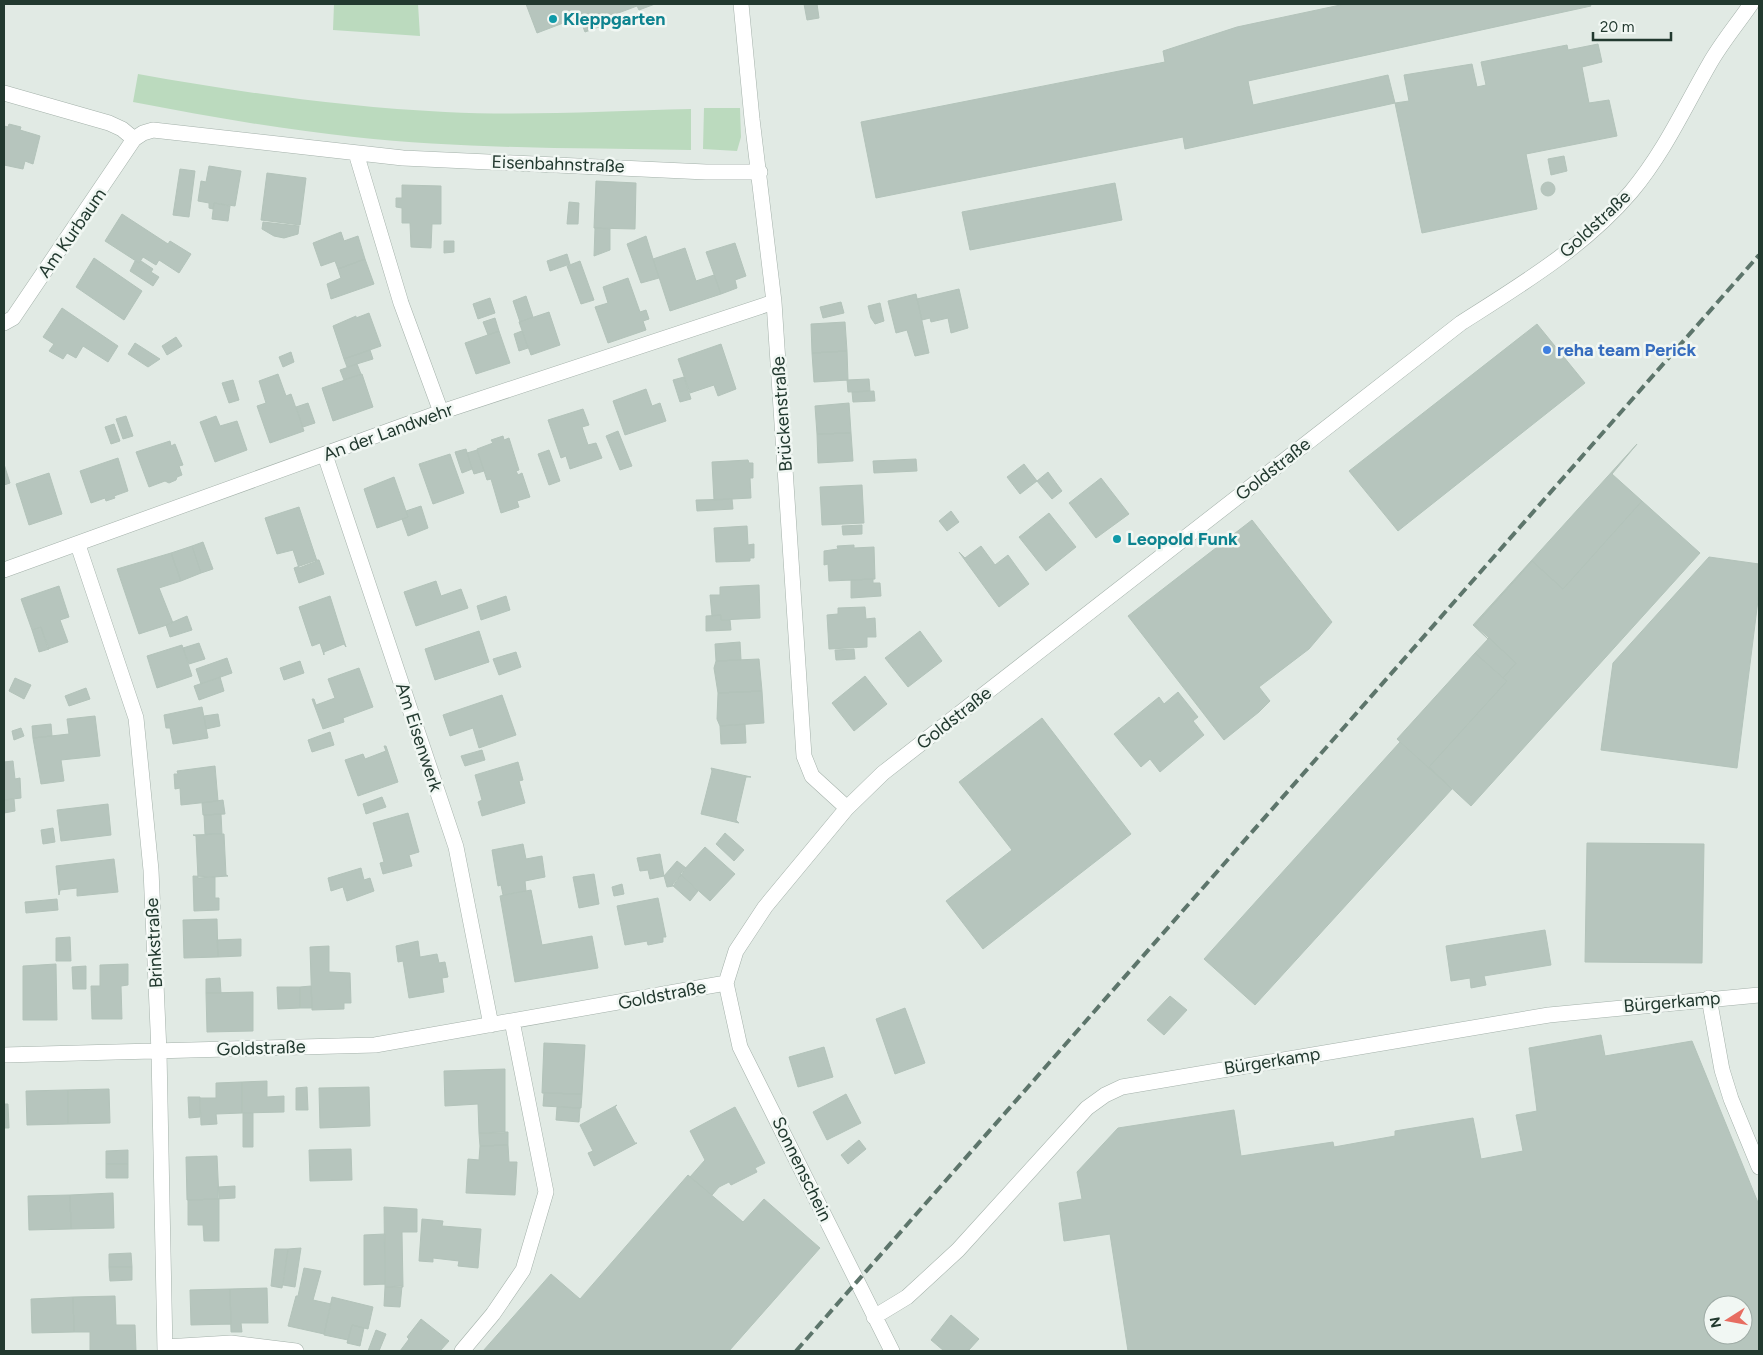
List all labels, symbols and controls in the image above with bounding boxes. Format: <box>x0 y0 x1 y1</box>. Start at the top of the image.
place label: Kleppgarten <box>563 8 666 30</box>
scale bar <box>1593 10 1670 42</box>
marker: Kleppgarten <box>547 13 559 25</box>
text: 20 m <box>1600 18 1634 36</box>
street label: Eisenbahnstraße <box>491 151 625 177</box>
street label: Am Kurbaum <box>33 184 111 282</box>
street label: Goldstraße <box>1555 185 1635 262</box>
place label: reha team Perick <box>1557 339 1697 361</box>
marker: reha team Perick <box>1541 344 1553 356</box>
street label: Brückenstraße <box>767 355 797 472</box>
street label: An der Landwehr <box>320 398 456 466</box>
street label: Goldstraße <box>1231 433 1315 505</box>
place label: Leopold Funk <box>1127 528 1238 550</box>
marker: Leopold Funk <box>1111 533 1123 545</box>
street label: Am Eisenwerk <box>391 680 447 795</box>
street label: Goldstraße <box>912 682 996 754</box>
street label: Brinkstraße <box>141 897 167 989</box>
street label: Goldstraße <box>616 976 708 1014</box>
street label: Bürgerkamp <box>1623 987 1721 1017</box>
street label: Goldstraße <box>216 1035 306 1061</box>
street label: Bürgerkamp <box>1222 1043 1322 1079</box>
street label: Sonnenschein <box>767 1113 837 1225</box>
north arrow <box>1703 1295 1753 1345</box>
text: N <box>1706 1315 1725 1329</box>

